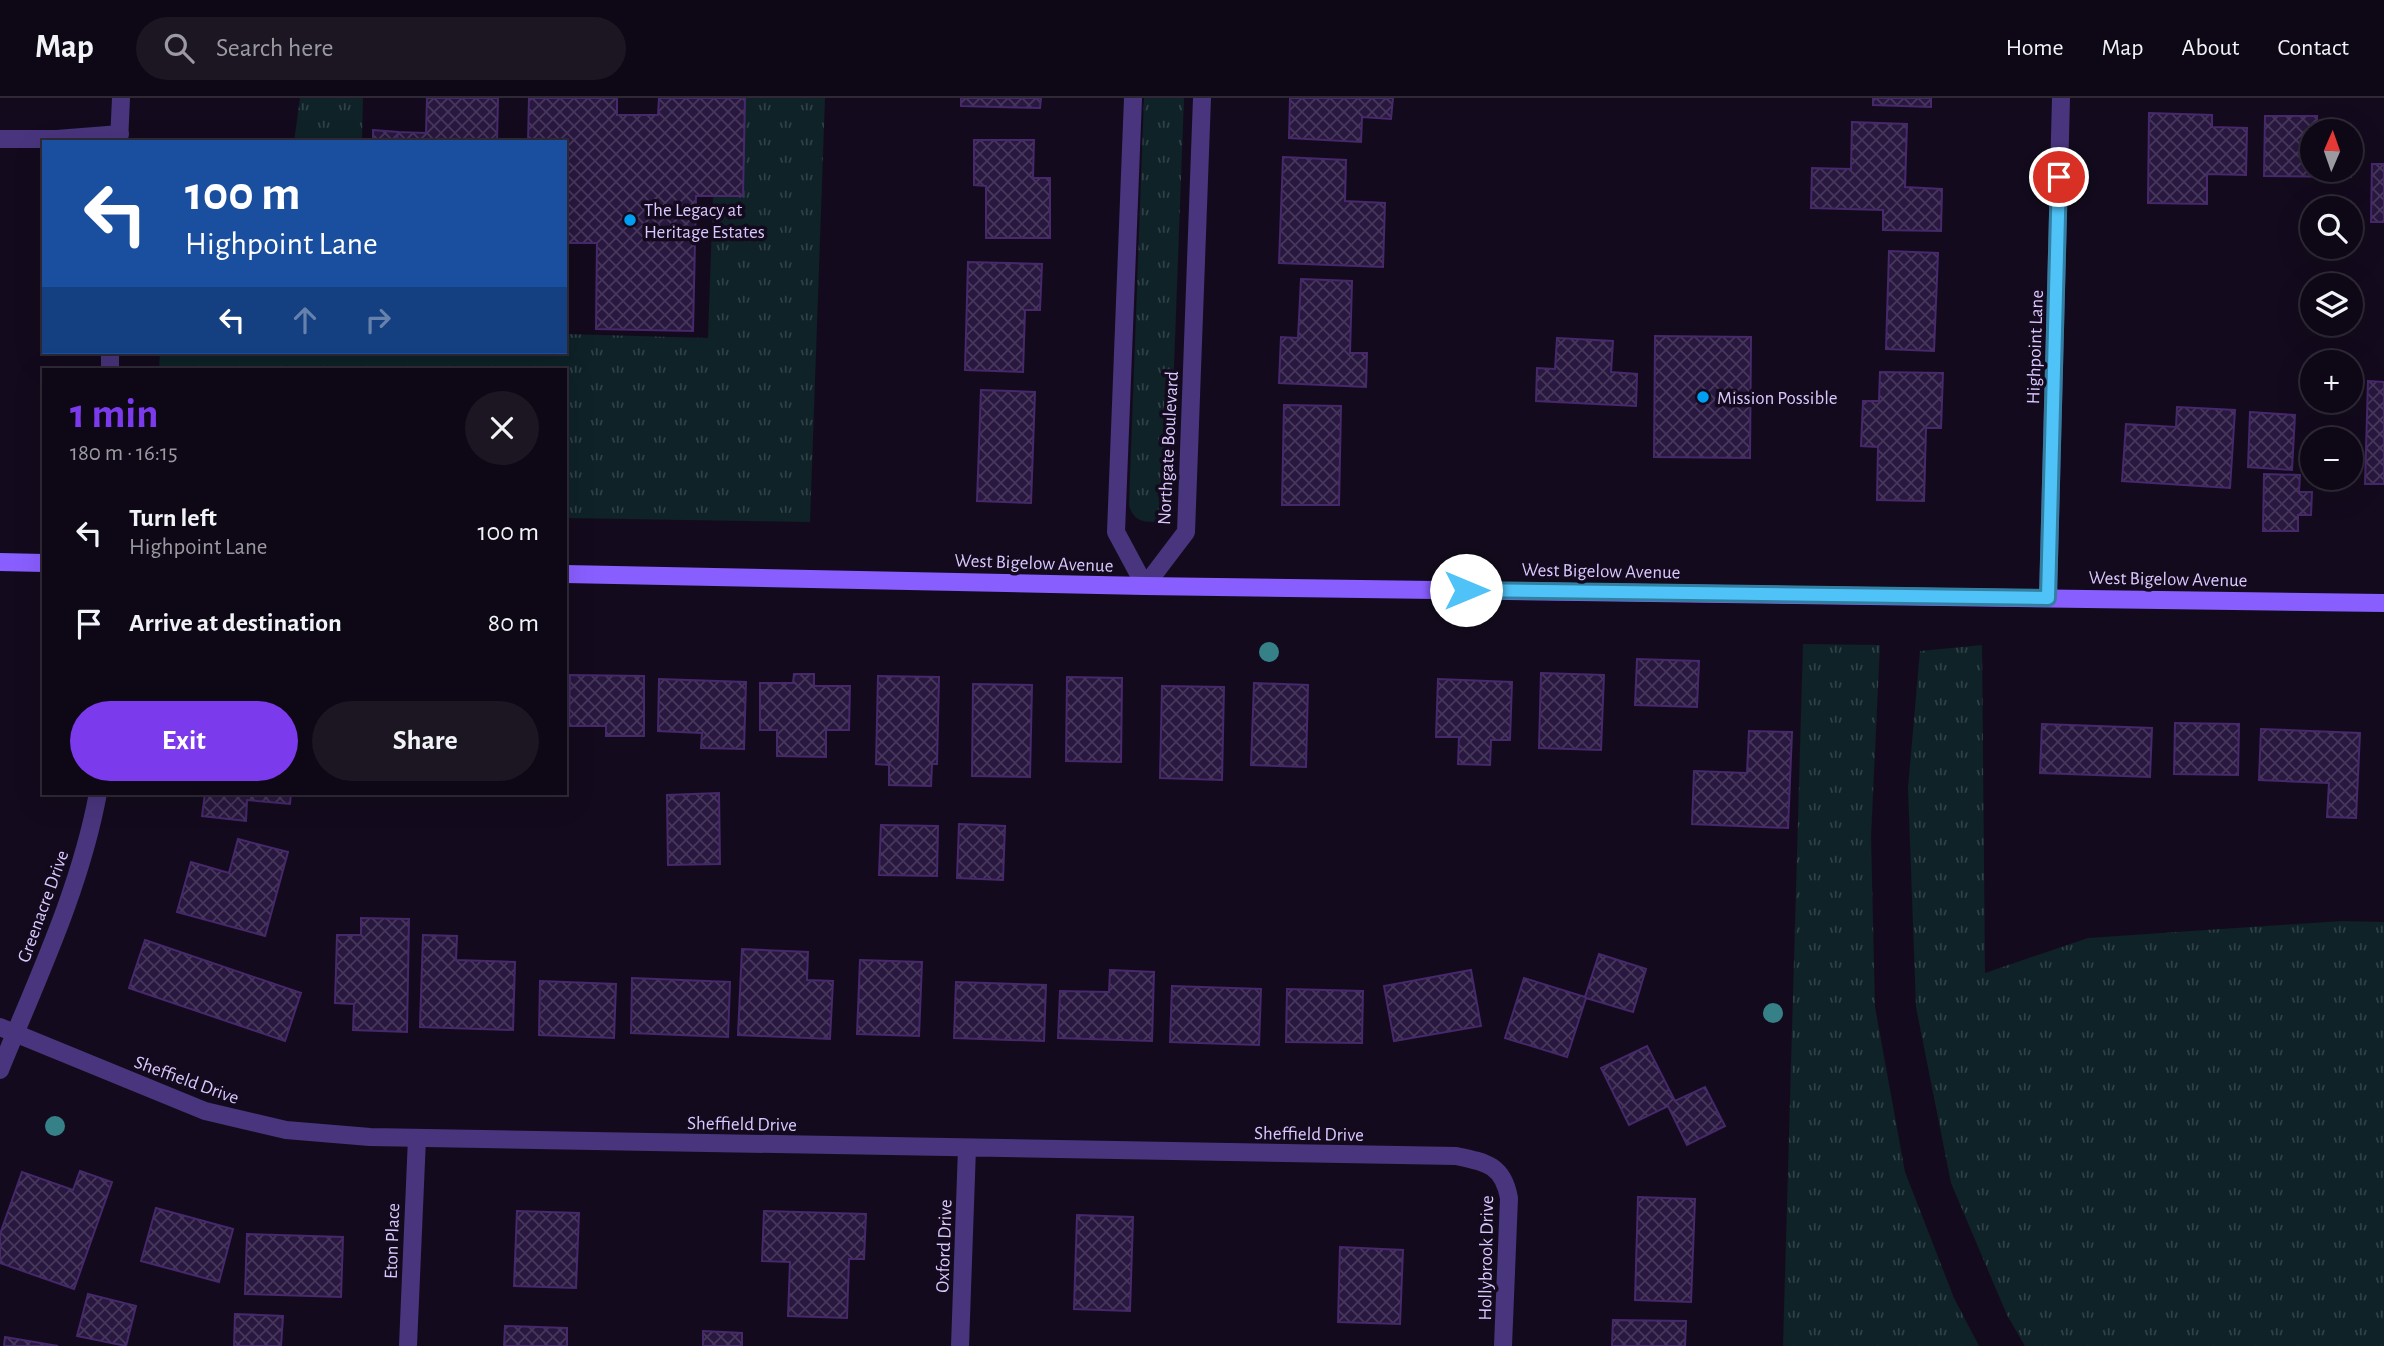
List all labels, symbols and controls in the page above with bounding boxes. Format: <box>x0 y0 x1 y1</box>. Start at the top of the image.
search box <box>136 17 626 80</box>
icon: search <box>160 29 198 67</box>
text: Map <box>35 31 94 64</box>
text: Search here <box>216 35 334 61</box>
text: Home <box>2006 36 2064 60</box>
text: Map <box>2102 36 2144 60</box>
text: About <box>2182 36 2239 60</box>
text: Contact <box>2277 36 2349 60</box>
north arrow <box>2300 119 2362 182</box>
map controls <box>2300 119 2363 490</box>
pin <box>2029 147 2089 207</box>
icon: arrive <box>2040 158 2078 196</box>
icon: left <box>70 168 161 259</box>
text: 100 m <box>185 170 301 219</box>
button: search <box>2300 196 2363 259</box>
place label: The Legacy at Heritage Estates <box>644 201 765 242</box>
marker: The Legacy at Heritage Estates <box>622 212 638 228</box>
text: Highpoint Lane <box>185 228 378 260</box>
button: layers <box>2300 273 2363 336</box>
street label: Highpoint Lane <box>2024 290 2047 405</box>
icon: left <box>213 301 251 339</box>
icon: ahead <box>286 301 324 339</box>
icon: right <box>359 301 397 339</box>
button: + <box>2300 350 2363 413</box>
street label: Northgate Boulevard <box>1155 371 1182 526</box>
marker: Mission Possible <box>1695 389 1711 405</box>
place label: Mission Possible <box>1717 389 1838 408</box>
button: close <box>465 391 539 465</box>
text: 1 min <box>70 393 159 435</box>
button: − <box>2300 427 2363 490</box>
text: 180 m · 16:15 <box>70 442 178 465</box>
text: Turn left <box>129 505 217 531</box>
icon: left <box>70 514 108 552</box>
text: 100 m <box>478 519 539 545</box>
text: Highpoint Lane <box>129 536 267 559</box>
street label: West Bigelow Avenue <box>954 551 1114 576</box>
position arrow <box>1429 553 1503 627</box>
street label: West Bigelow Avenue <box>1521 561 1681 582</box>
street label: West Bigelow Avenue <box>2088 569 2248 590</box>
icon: arrive <box>70 605 108 643</box>
text: Arrive at destination <box>129 610 342 636</box>
text: 80 m <box>488 610 539 636</box>
button: Exit <box>70 701 298 781</box>
button: Share <box>312 701 539 781</box>
street label: Greenacre Drive <box>14 848 72 965</box>
street label: Sheffield Drive <box>132 1053 241 1108</box>
street label: Sheffield Drive <box>687 1114 797 1135</box>
street label: Sheffield Drive <box>1254 1124 1364 1145</box>
street label: Hollybrook Drive <box>1476 1195 1497 1321</box>
street label: Oxford Drive <box>933 1199 956 1293</box>
street label: Eton Place <box>382 1203 403 1279</box>

